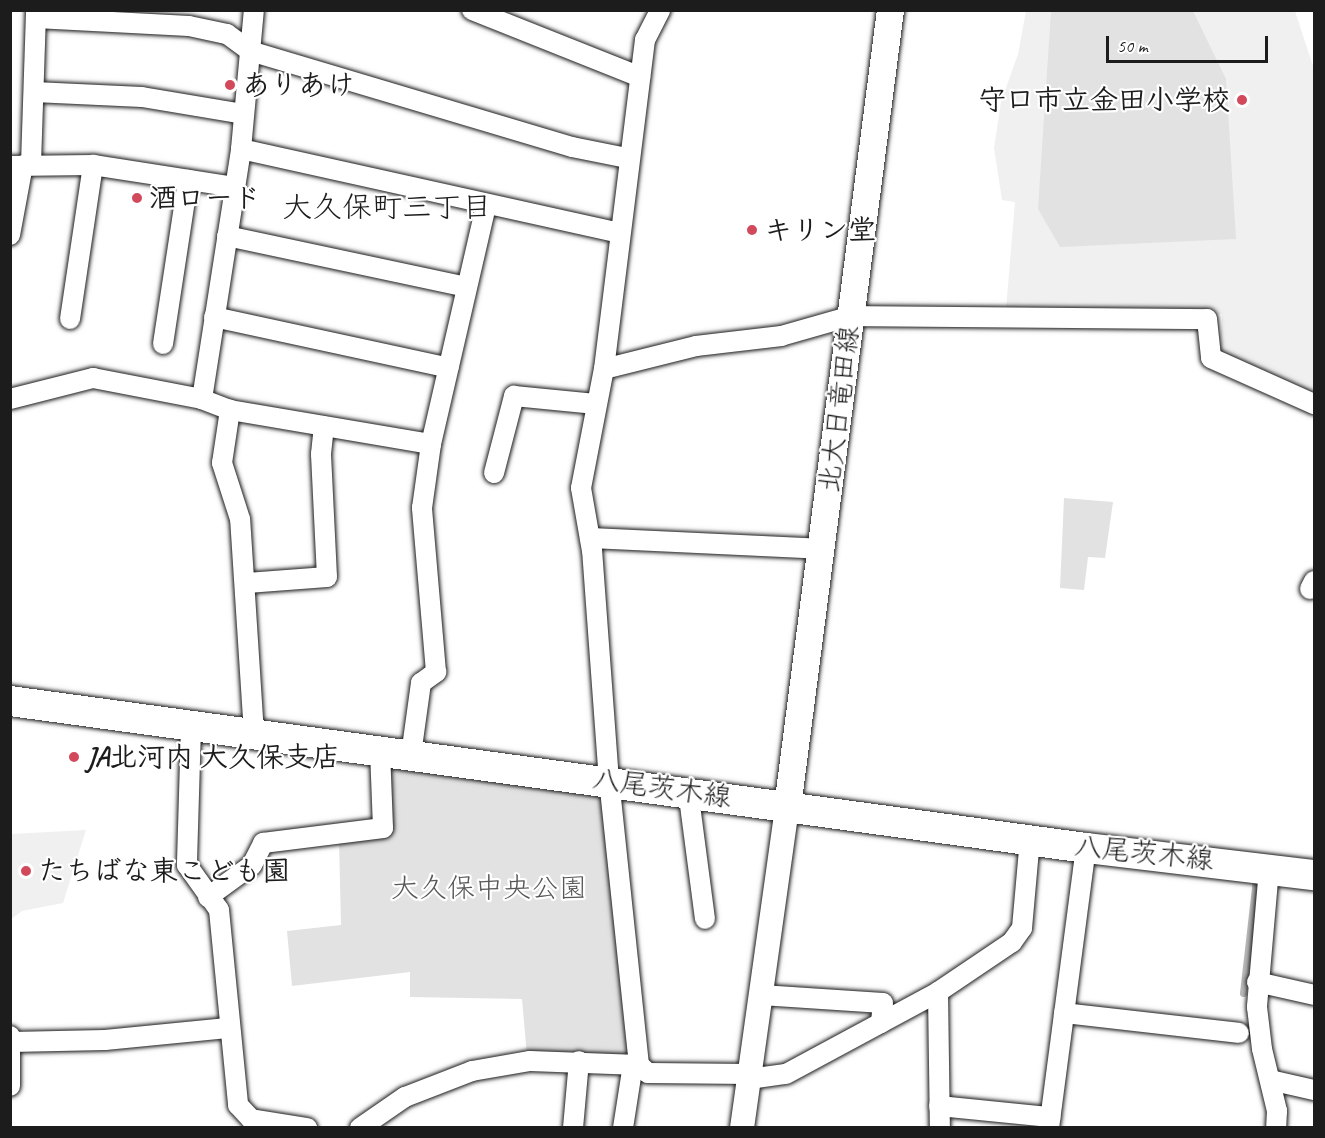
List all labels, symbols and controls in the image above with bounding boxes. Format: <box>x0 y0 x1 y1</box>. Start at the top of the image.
scale bar <box>1109 24 1271 62</box>
text: 50 m <box>1117 35 1148 57</box>
place label: ありあけ <box>242 68 354 102</box>
marker: ありあけ <box>223 78 237 92</box>
place label: 守口市立金田小学校 <box>978 83 1230 117</box>
marker: 守口市立金田小学校 <box>1235 93 1249 107</box>
place label: 酒ロード <box>149 181 261 215</box>
district label: 大久保町三丁目 <box>282 189 492 225</box>
marker: 酒ロード <box>130 191 144 205</box>
place label: キリン堂 <box>764 213 876 247</box>
marker: キリン堂 <box>745 223 759 237</box>
street label: 北大日竜田線 <box>812 324 866 494</box>
place label: JA北河内 大久保支店 <box>86 740 340 774</box>
marker: JA北河内 大久保支店 <box>67 750 81 764</box>
street label: 八尾茨木線 <box>590 762 734 814</box>
street label: 八尾茨木線 <box>1073 829 1215 877</box>
place label: たちばな東こども園 <box>38 854 290 888</box>
marker: たちばな東こども園 <box>19 864 33 878</box>
park label: 大久保中央公園 <box>391 871 587 905</box>

